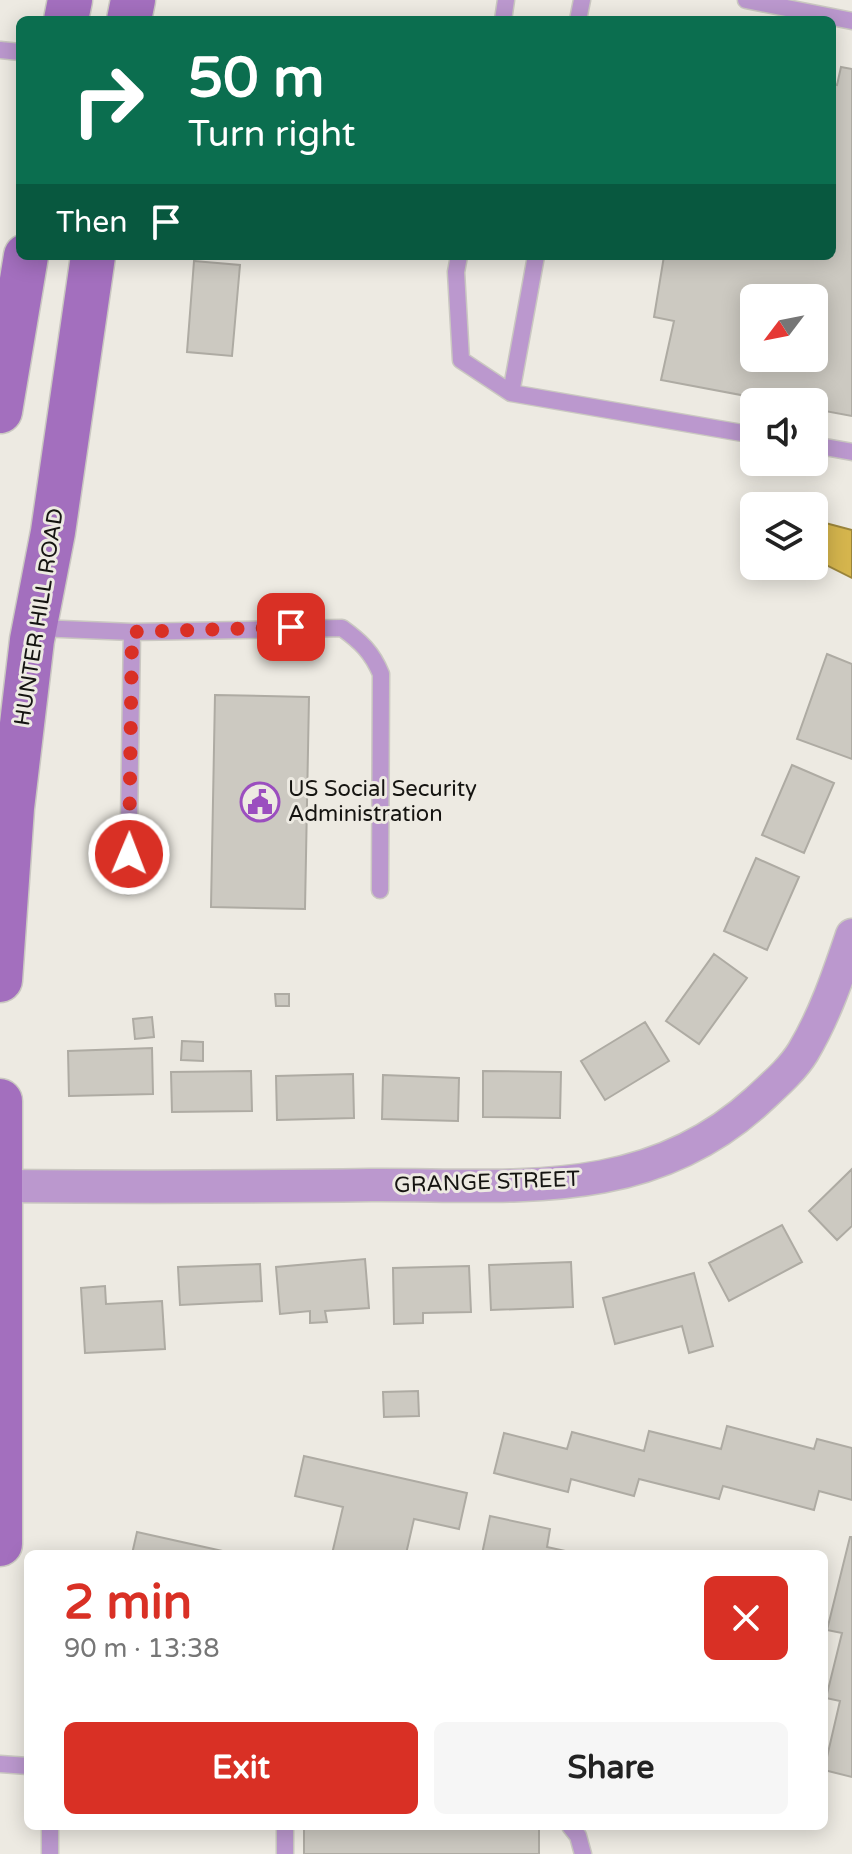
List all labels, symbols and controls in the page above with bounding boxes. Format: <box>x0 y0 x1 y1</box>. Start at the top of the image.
text: 50 m <box>188 45 324 112</box>
icon: right <box>56 48 160 152</box>
text: Turn right <box>188 113 355 156</box>
icon: arrive <box>144 200 188 244</box>
text: Then <box>56 204 128 241</box>
north arrow <box>740 284 828 372</box>
map controls <box>740 284 828 580</box>
button: sound <box>740 388 828 476</box>
button: layers <box>740 492 828 580</box>
street label: HUNTER HILL ROAD <box>9 506 69 728</box>
pin <box>257 593 325 661</box>
icon: arrive <box>269 605 313 649</box>
place label: US Social Security Administration <box>288 776 477 827</box>
public building icon: US Social Security Administration <box>239 781 281 823</box>
position arrow <box>87 812 171 896</box>
street label: GRANGE STREET <box>394 1166 581 1198</box>
text: 2 min <box>64 1574 192 1632</box>
button: close <box>704 1576 788 1660</box>
text: 90 m · 13:38 <box>64 1633 220 1664</box>
button: Exit <box>64 1722 418 1814</box>
button: Share <box>434 1722 788 1814</box>

